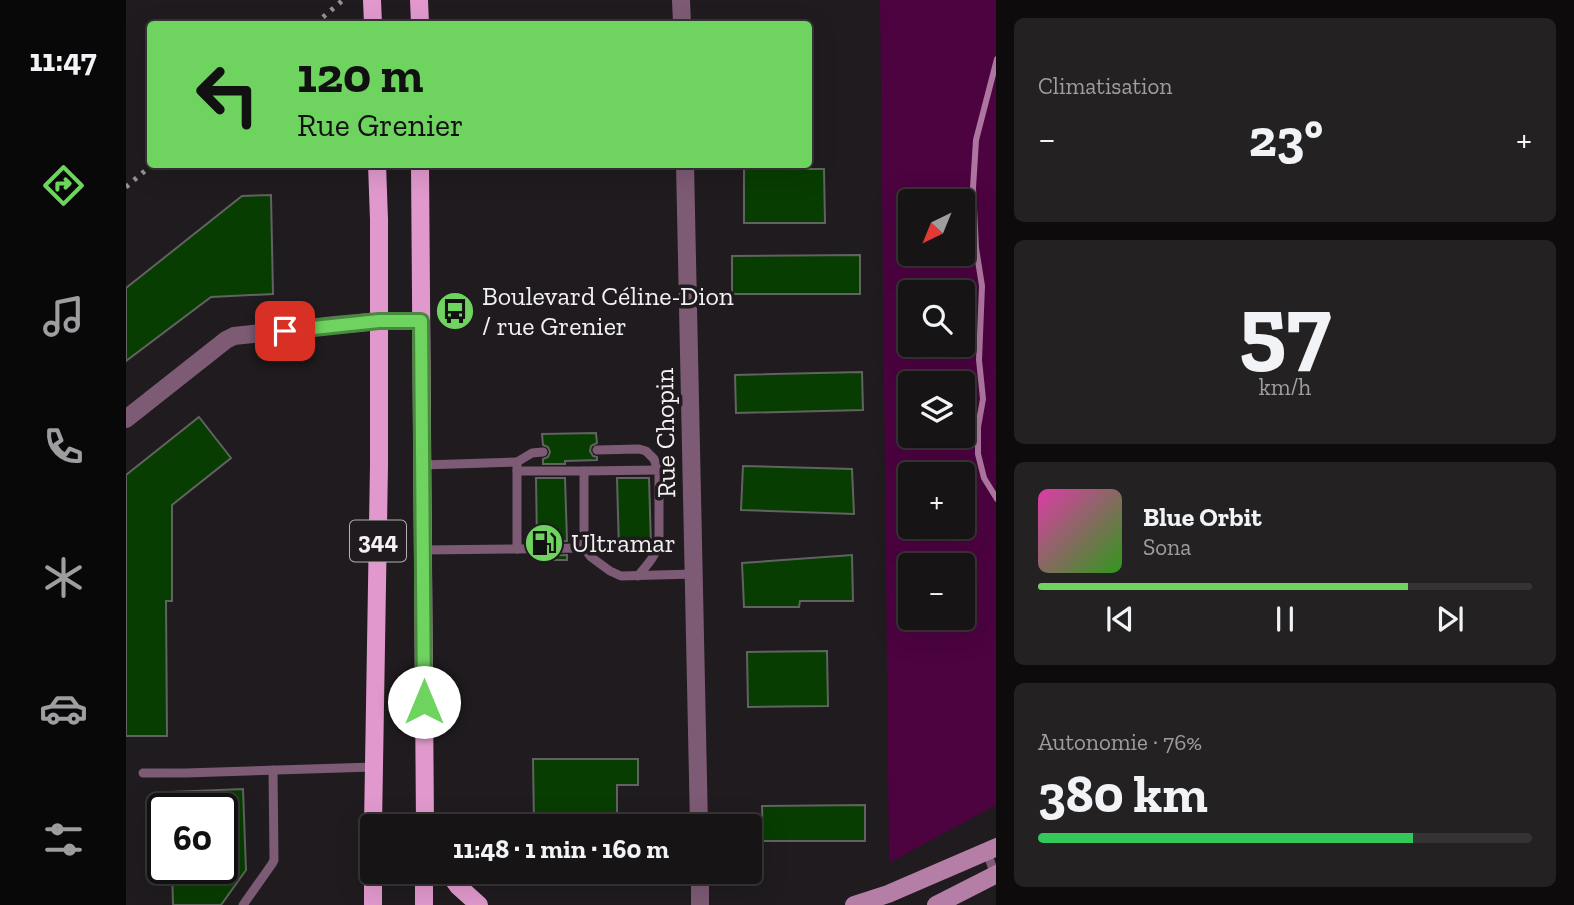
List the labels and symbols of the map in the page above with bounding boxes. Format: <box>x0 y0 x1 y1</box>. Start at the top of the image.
north arrow <box>898 189 975 266</box>
place label: Boulevard Céline-Dion / rue Grenier <box>482 280 734 342</box>
bus stop icon: Boulevard Céline-Dion / rue Grenier <box>434 290 476 332</box>
pin <box>255 301 315 361</box>
street label: Rue Chopin <box>648 368 682 498</box>
road number: 344 <box>350 520 406 562</box>
fuel station icon: Ultramar <box>523 522 565 564</box>
place label: Ultramar <box>571 527 676 559</box>
position arrow <box>387 665 461 739</box>
speed limit sign: 60 <box>147 793 238 884</box>

